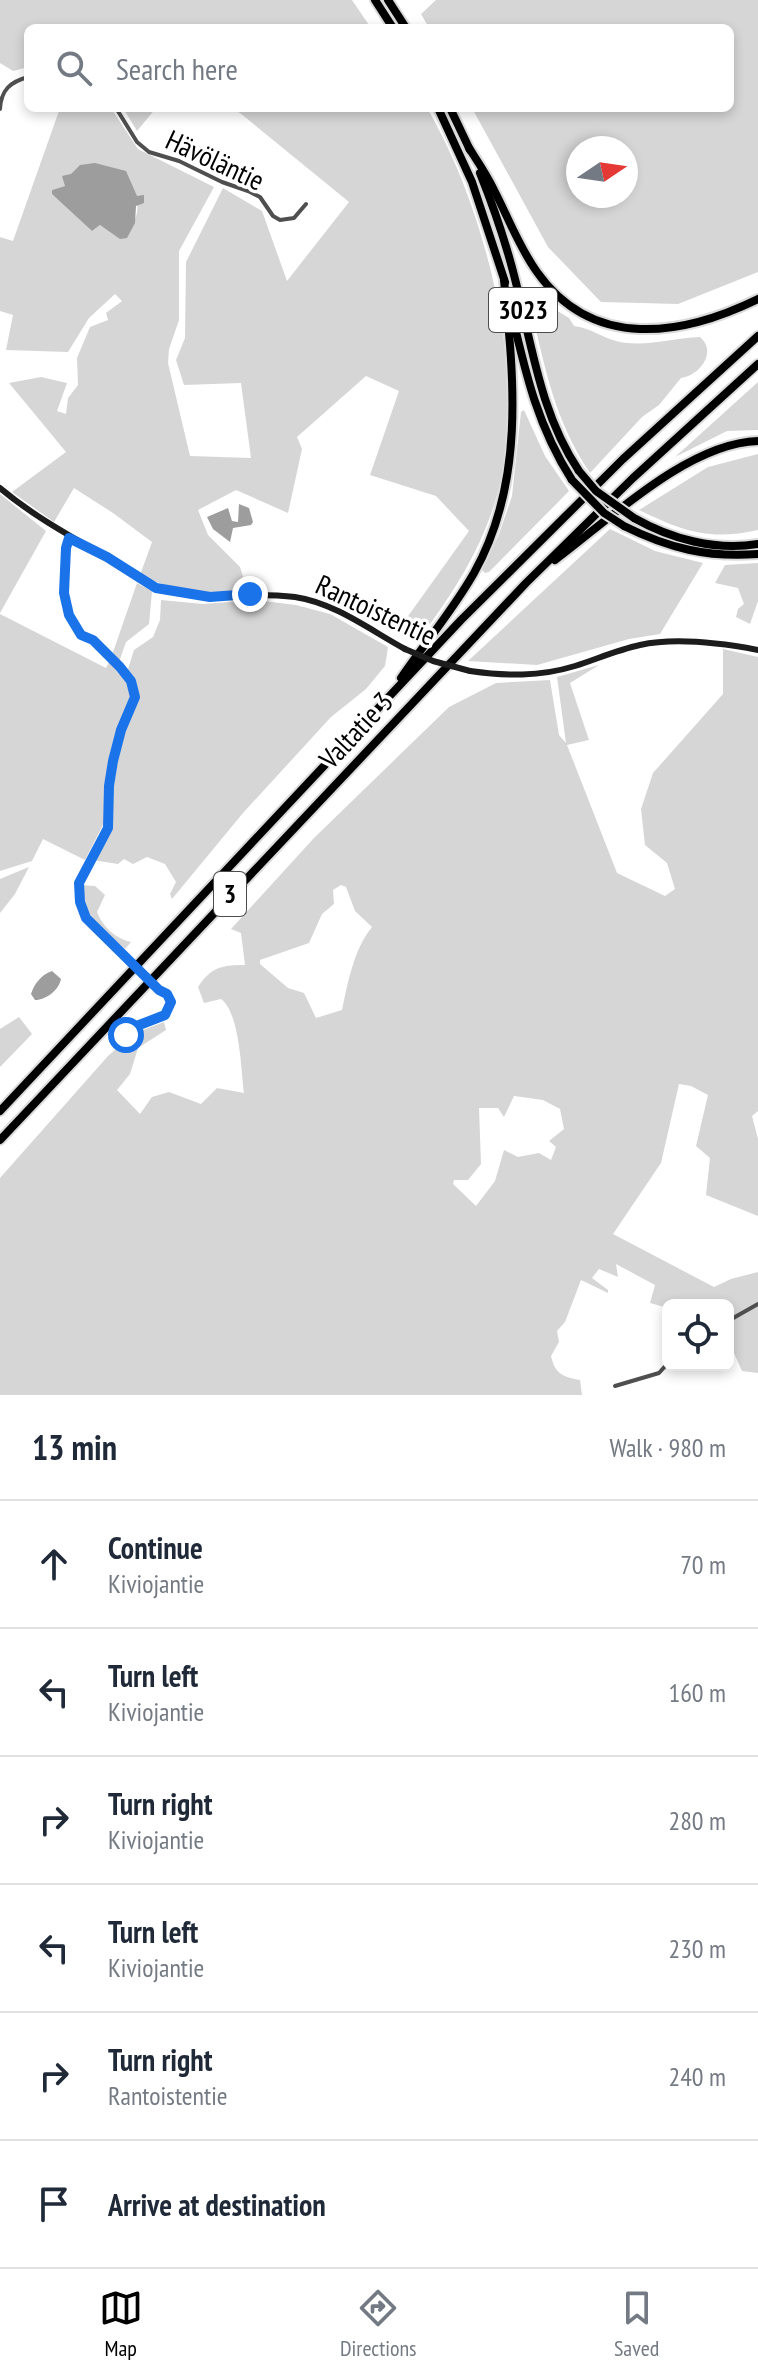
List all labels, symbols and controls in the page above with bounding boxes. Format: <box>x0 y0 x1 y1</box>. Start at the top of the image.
search box <box>24 24 734 112</box>
icon: search <box>52 46 96 90</box>
text: Search here <box>116 49 238 88</box>
street label: Hävöläntie <box>160 121 270 198</box>
north arrow <box>566 136 638 208</box>
road number: 3023 <box>489 288 557 332</box>
street label: Rantoistentie <box>310 566 442 654</box>
route end <box>232 576 268 612</box>
street label: Valtatie 3 <box>310 683 401 777</box>
road number: 3 <box>214 872 246 916</box>
route start <box>108 1017 144 1053</box>
map controls <box>662 1299 734 1371</box>
button: locate <box>662 1299 734 1371</box>
text: 13 min <box>32 1425 117 1469</box>
text: Walk · 980 m <box>609 1431 726 1464</box>
text: Continue <box>108 1528 203 1567</box>
icon: ahead <box>32 1542 76 1586</box>
text: 70 m <box>680 1548 726 1581</box>
text: Kiviojantie <box>108 1567 204 1600</box>
text: Turn left <box>108 1656 198 1695</box>
icon: left <box>32 1670 76 1714</box>
text: 160 m <box>668 1676 726 1709</box>
text: Kiviojantie <box>108 1695 204 1728</box>
text: Turn right <box>108 1784 212 1823</box>
icon: right <box>32 1798 76 1842</box>
text: 280 m <box>668 1804 726 1837</box>
text: Kiviojantie <box>108 1823 204 1856</box>
text: Turn left <box>108 1912 198 1951</box>
icon: left <box>32 1926 76 1970</box>
text: 230 m <box>668 1932 726 1965</box>
text: Kiviojantie <box>108 1951 204 1984</box>
text: Turn right <box>108 2040 212 2079</box>
icon: right <box>32 2054 76 2098</box>
text: 240 m <box>668 2060 726 2093</box>
text: Rantoistentie <box>108 2079 228 2112</box>
icon: arrive <box>32 2182 76 2226</box>
text: Arrive at destination <box>108 2185 326 2224</box>
tab: Map <box>99 2286 143 2362</box>
tab: Directions <box>340 2286 417 2362</box>
tab: Saved <box>614 2286 659 2362</box>

